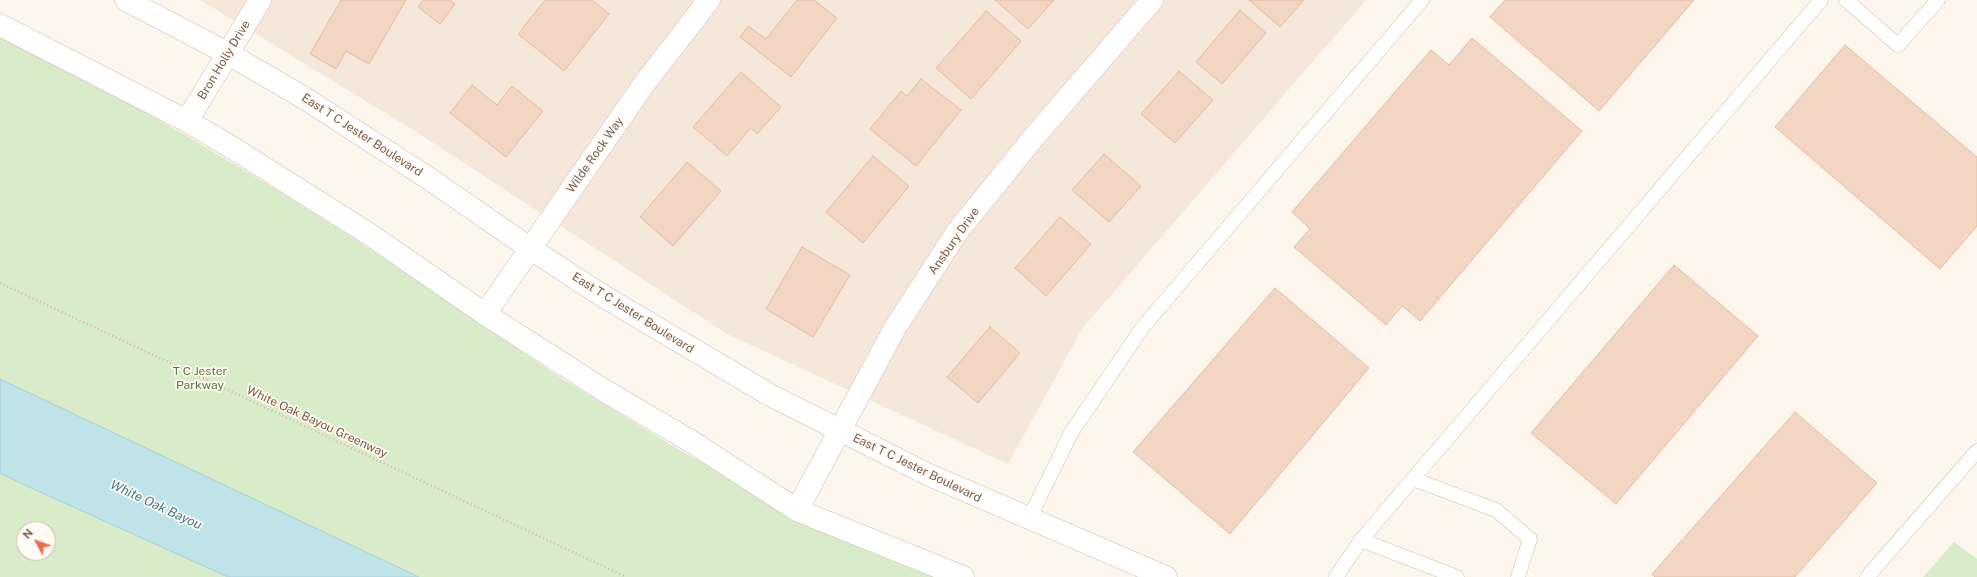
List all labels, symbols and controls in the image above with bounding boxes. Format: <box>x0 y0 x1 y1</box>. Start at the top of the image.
street label: Bron Holly Drive <box>195 18 253 102</box>
street label: East T C Jester Boulevard <box>299 91 425 179</box>
street label: Wilde Rock Way <box>564 114 626 196</box>
street label: Ansbury Drive <box>926 205 982 277</box>
street label: East T C Jester Boulevard <box>569 269 697 357</box>
park label: T C Jester Parkway <box>173 364 227 392</box>
street label: White Oak Bayou Greenway <box>244 383 390 461</box>
street label: East T C Jester Boulevard <box>850 431 984 505</box>
water label: White Oak Bayou <box>108 477 204 533</box>
north arrow <box>16 521 56 561</box>
text: N <box>20 527 35 541</box>

